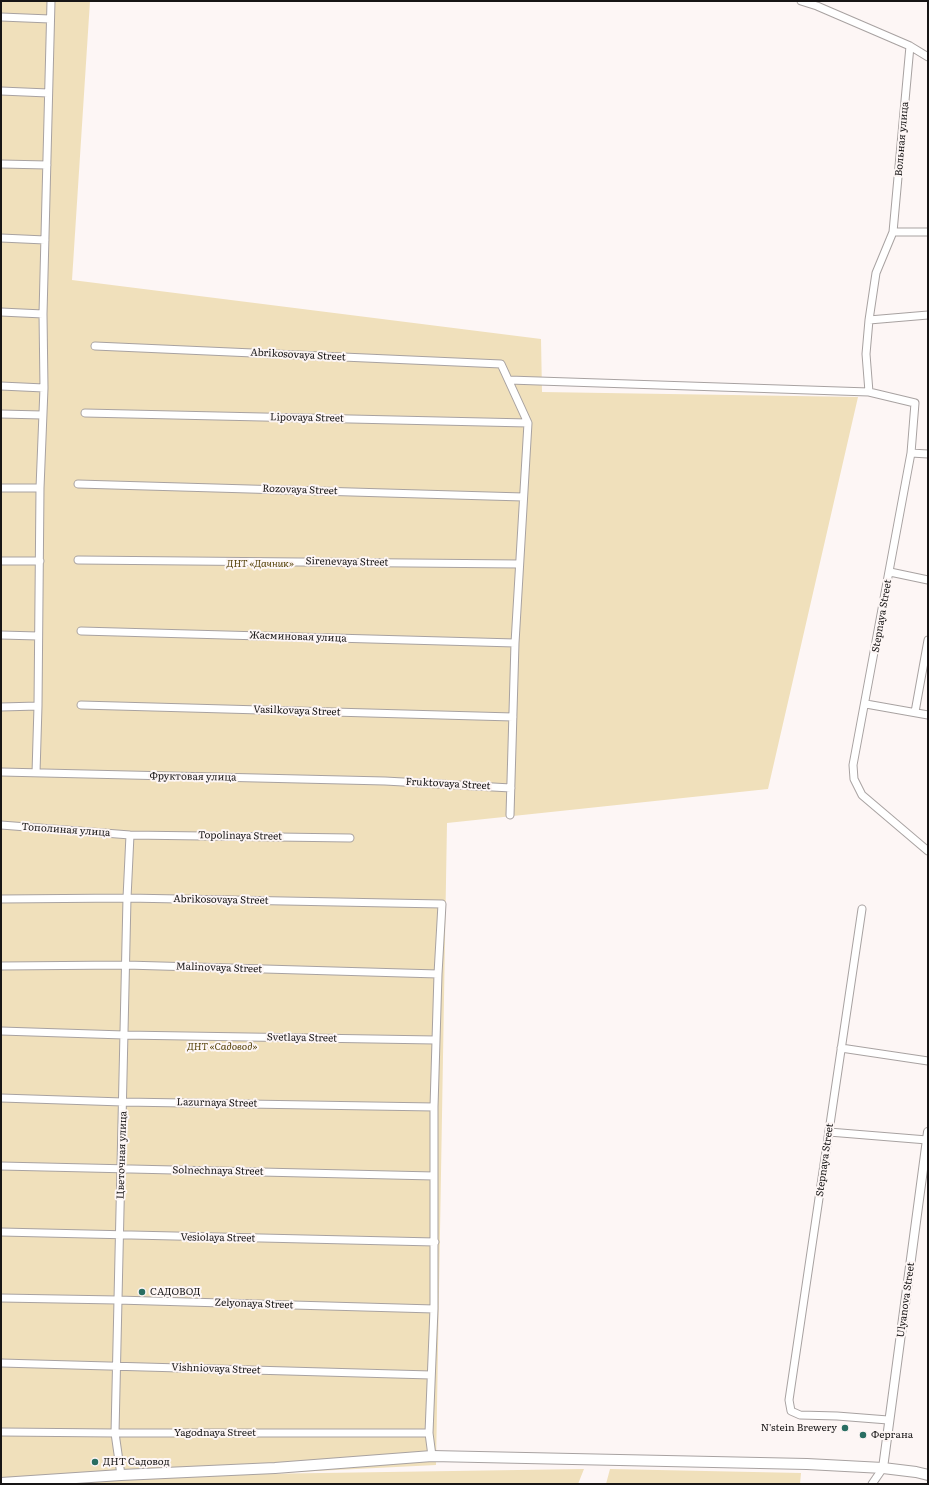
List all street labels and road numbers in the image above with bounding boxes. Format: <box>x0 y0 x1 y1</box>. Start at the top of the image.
street label: Вольная улица <box>893 101 911 177</box>
street label: Abrikosovaya Street <box>250 347 346 363</box>
street label: Lipovaya Street <box>270 411 344 425</box>
street label: Rozovaya Street <box>262 483 338 497</box>
street label: Sirenevaya Street <box>305 555 389 569</box>
street label: Stepnaya Street <box>870 578 894 654</box>
street label: Жасминовая улица <box>249 629 347 645</box>
street label: Vasilkovaya Street <box>253 703 341 719</box>
street label: Фруктовая улица <box>149 770 237 784</box>
street label: Fruktovaya Street <box>405 776 491 792</box>
street label: Тополиная улица <box>21 821 111 839</box>
street label: Topolinaya Street <box>198 829 282 843</box>
street label: Abrikosovaya Street <box>173 893 269 907</box>
street label: Malinovaya Street <box>176 960 262 976</box>
street label: Svetlaya Street <box>267 1031 337 1045</box>
street label: Lazurnaya Street <box>177 1096 257 1110</box>
street label: Цветочная улица <box>114 1111 130 1199</box>
street label: Stepnaya Street <box>814 1122 836 1198</box>
street label: Solnechnaya Street <box>172 1164 264 1178</box>
street label: Vesiolaya Street <box>181 1231 255 1245</box>
street label: Ulyanova Street <box>895 1262 917 1338</box>
street label: Zelyonaya Street <box>214 1297 294 1311</box>
street label: Vishniovaya Street <box>171 1361 261 1377</box>
street label: Yagodnaya Street <box>174 1427 256 1439</box>

